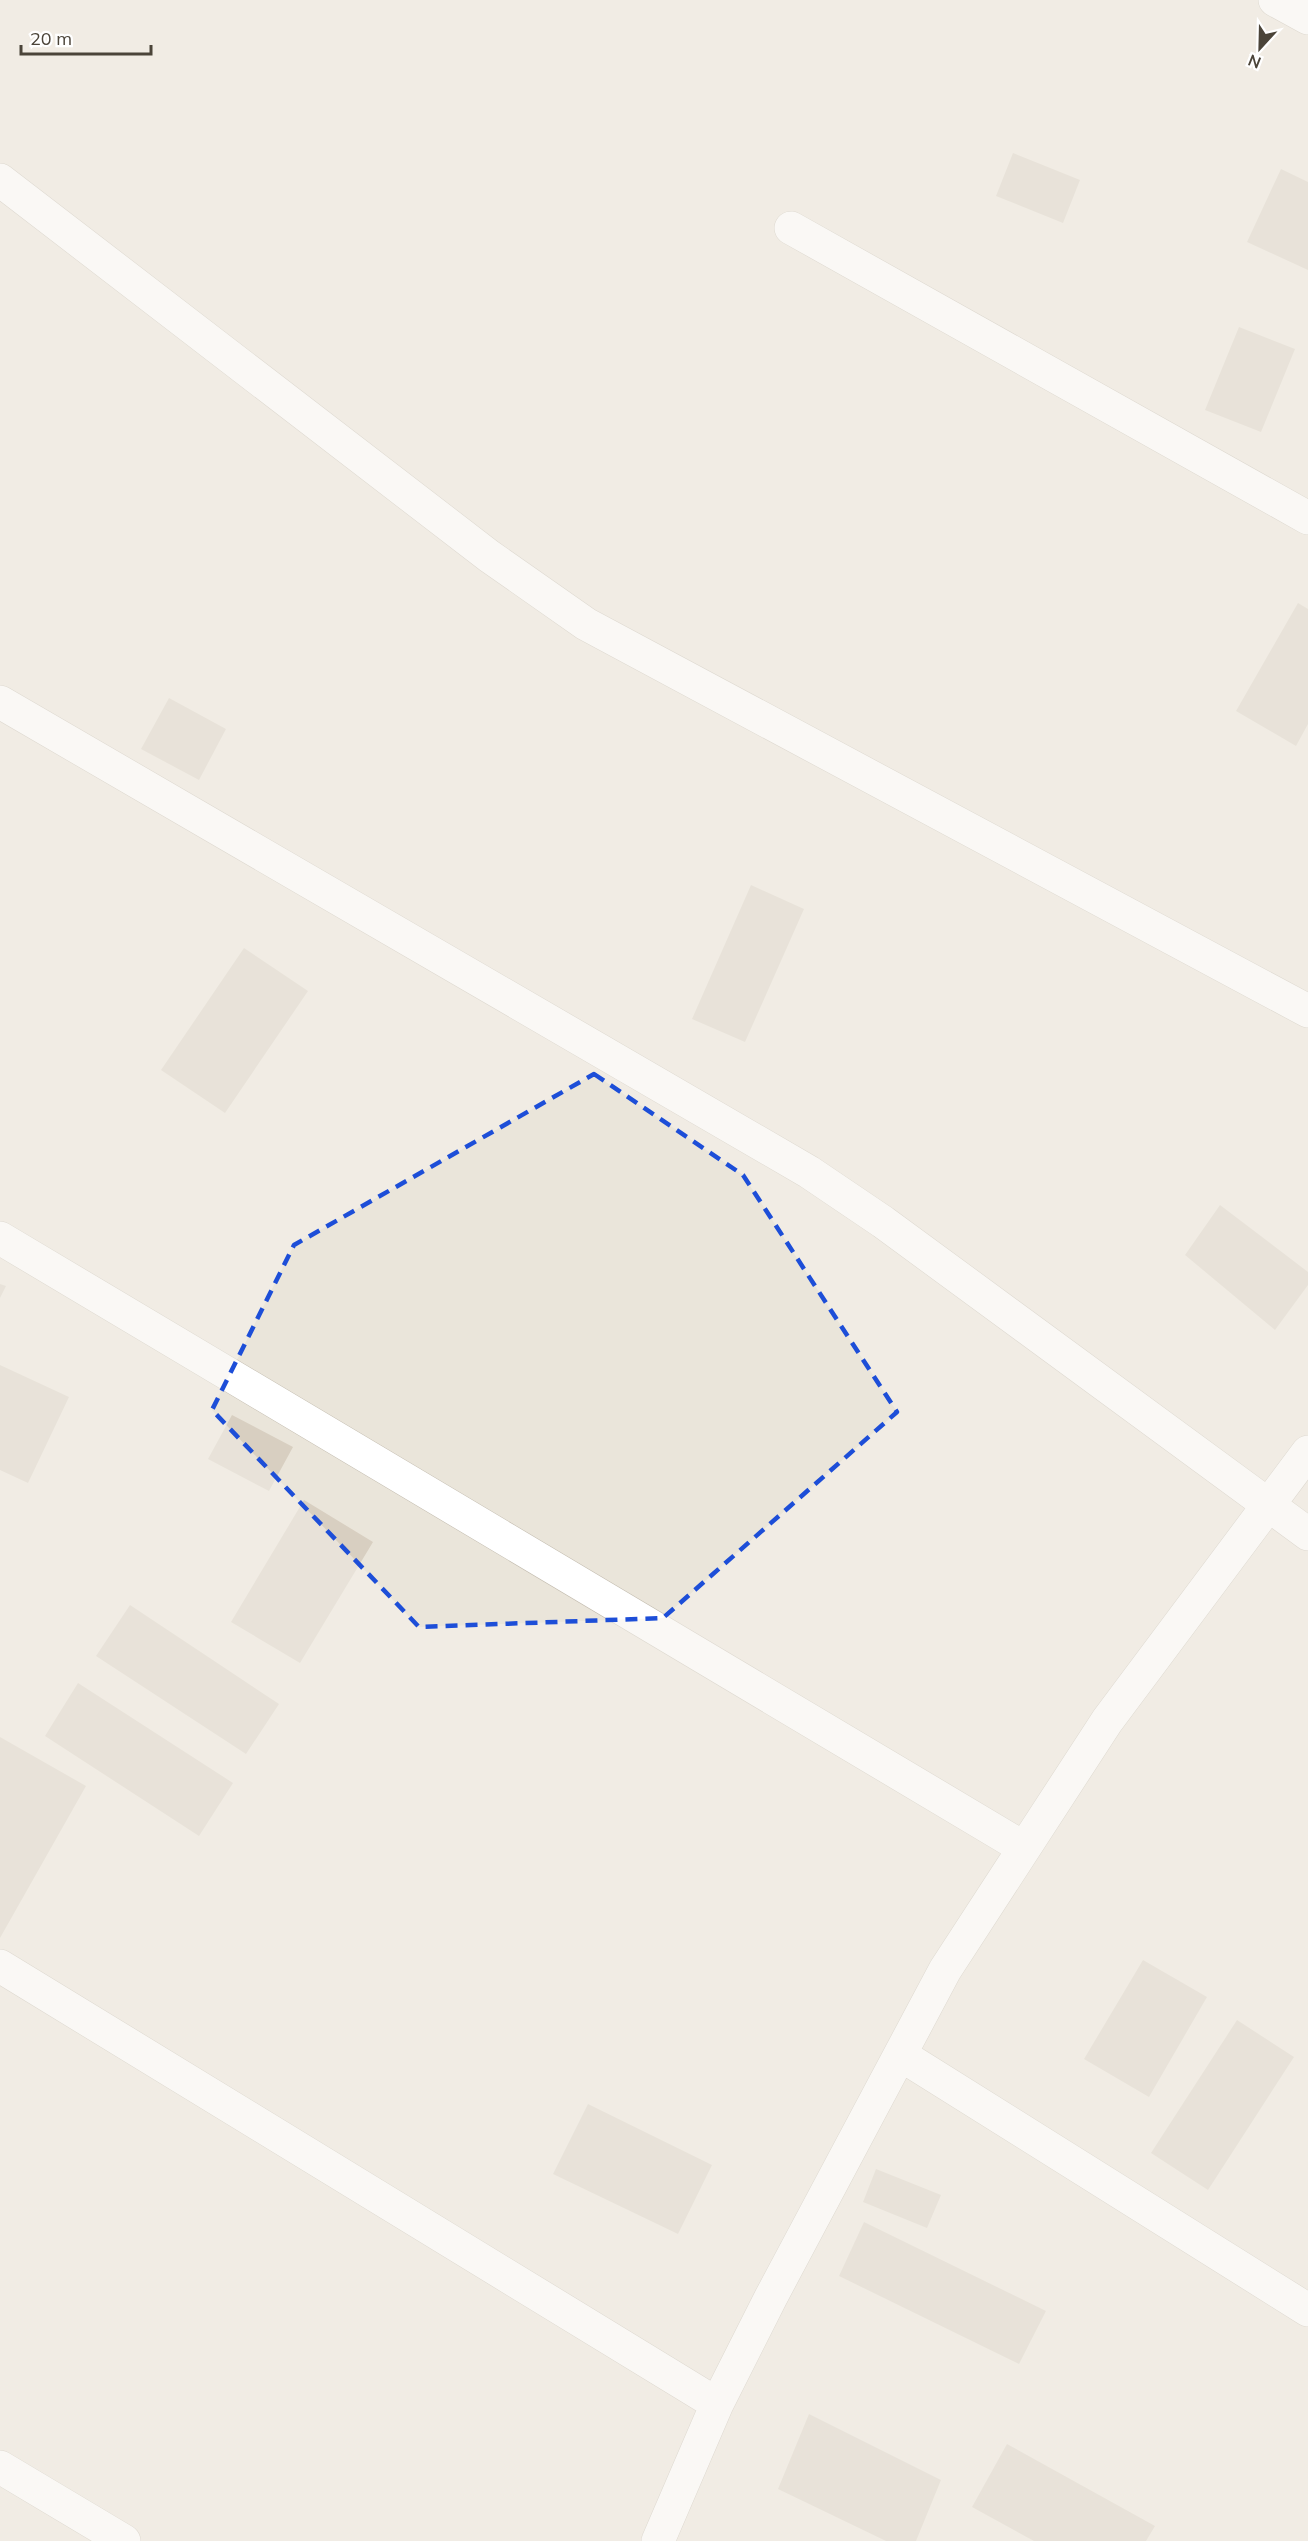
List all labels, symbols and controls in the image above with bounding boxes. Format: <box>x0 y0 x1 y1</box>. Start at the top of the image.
scale bar <box>21 18 152 56</box>
north arrow <box>1230 18 1290 78</box>
text: 20 m <box>30 27 72 50</box>
text: N <box>1245 50 1264 73</box>

